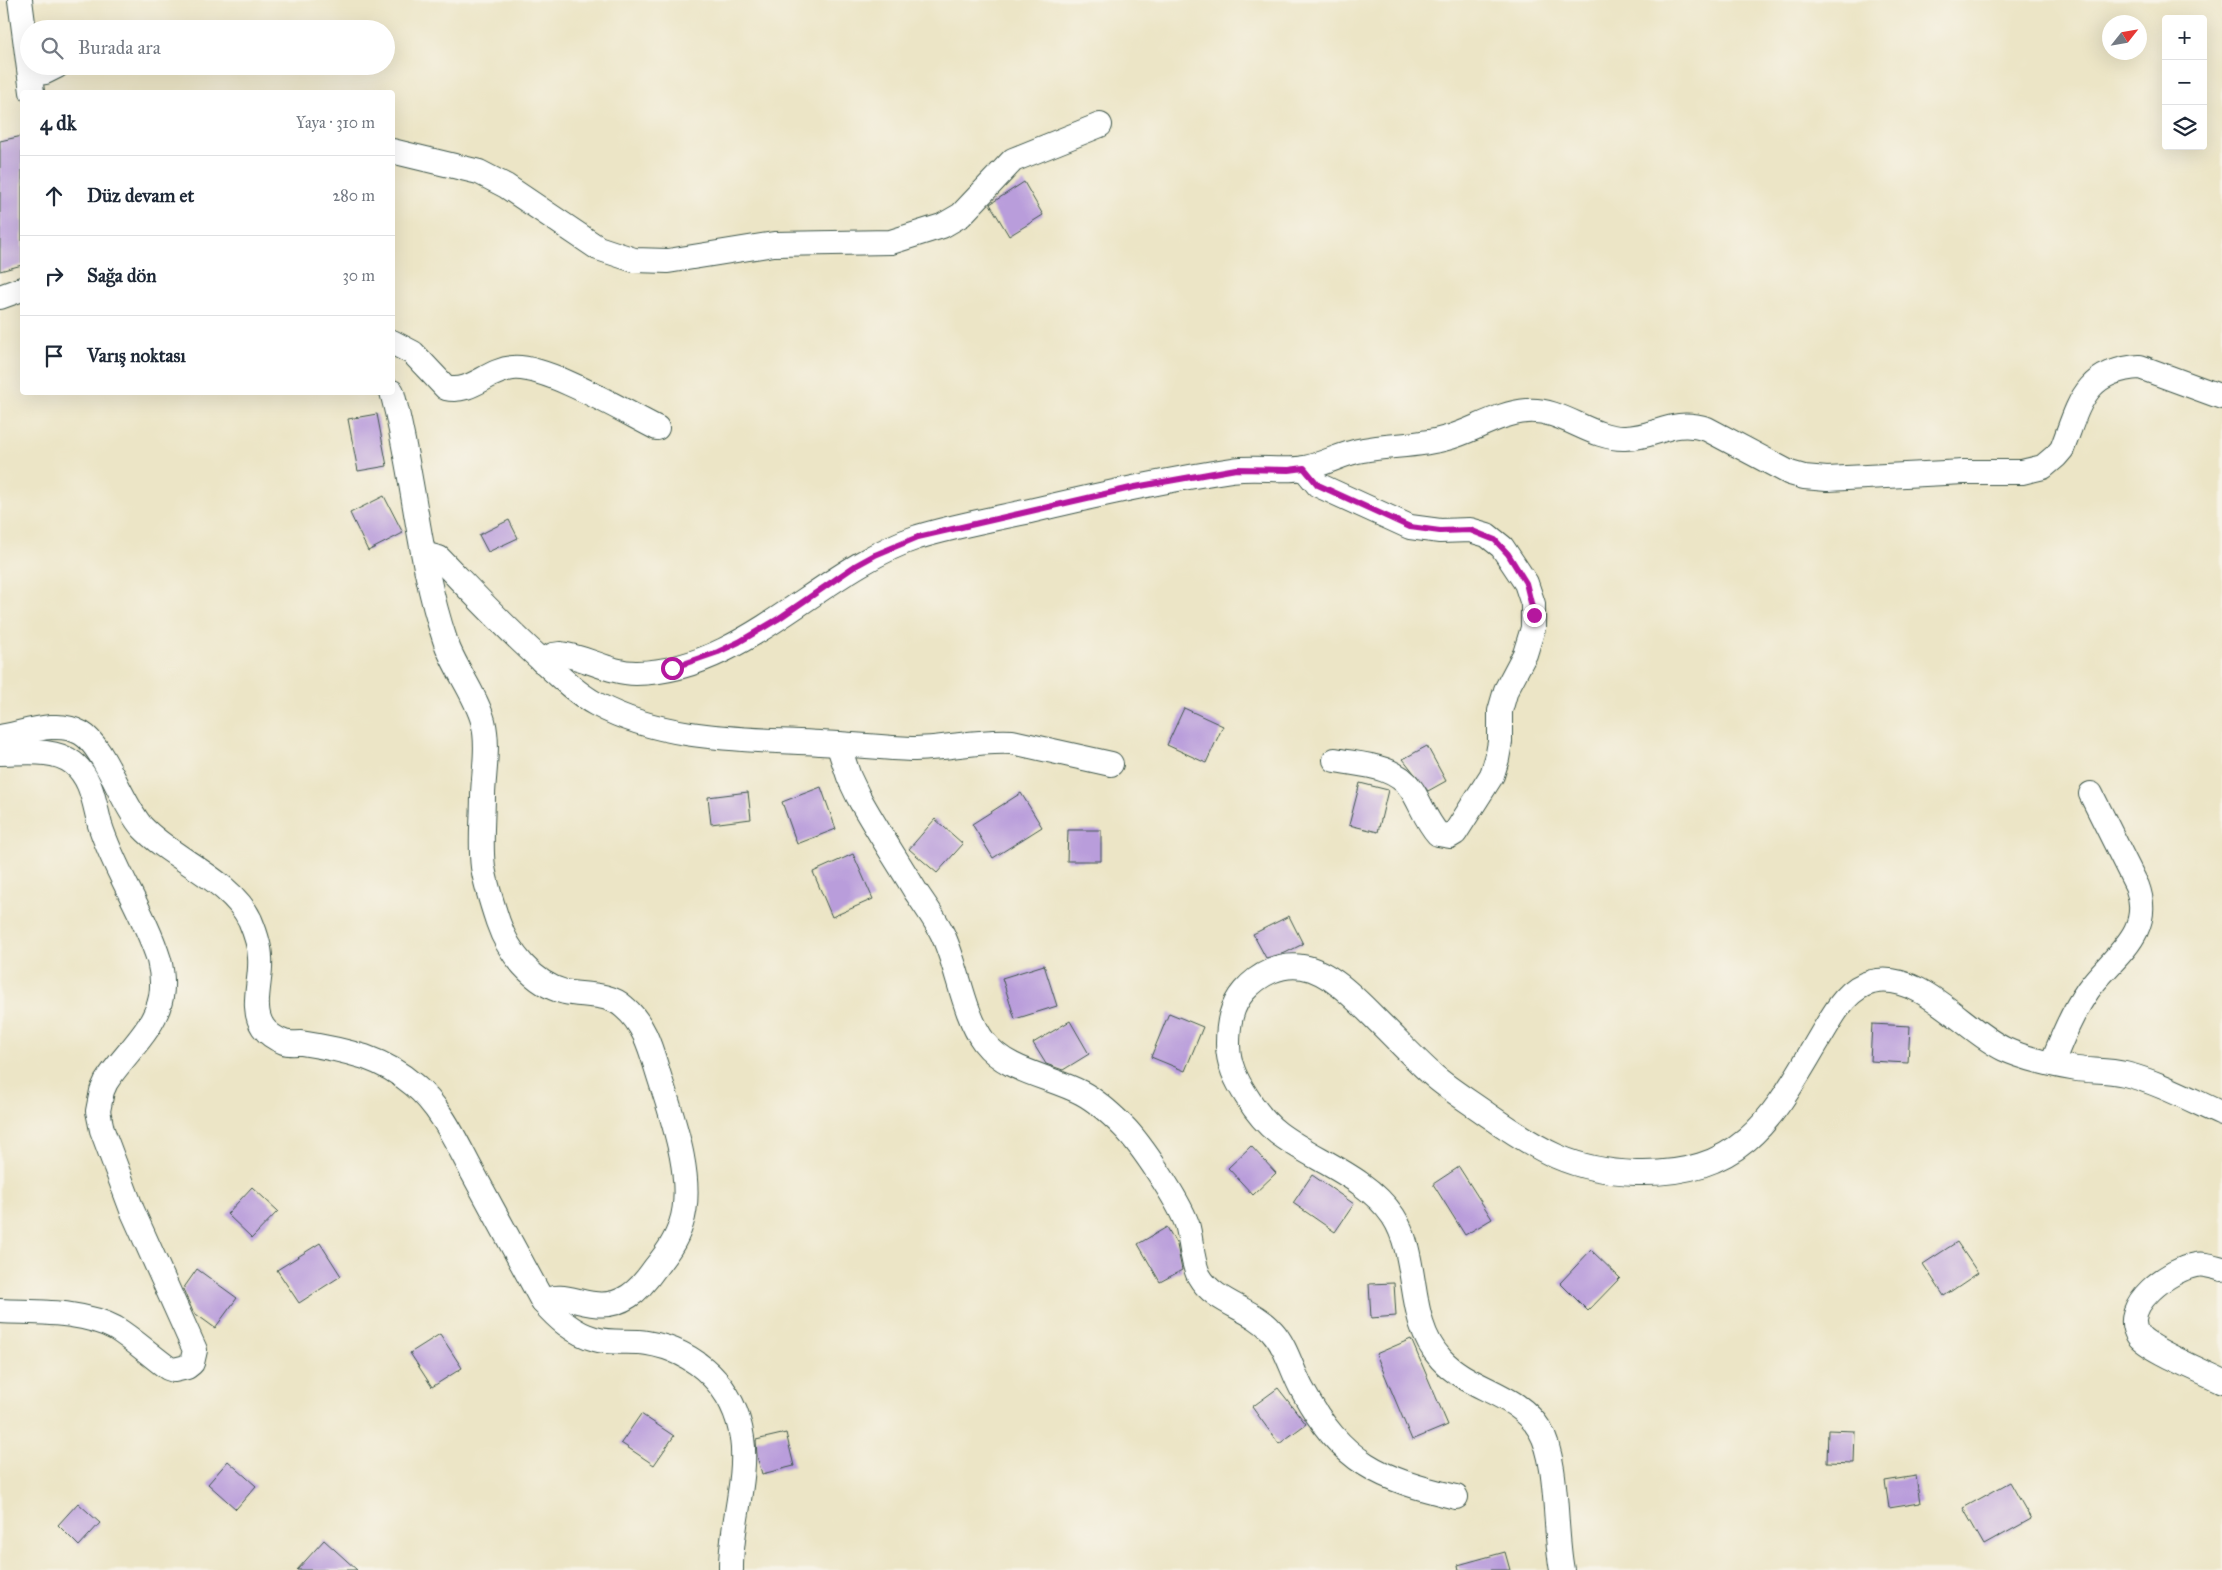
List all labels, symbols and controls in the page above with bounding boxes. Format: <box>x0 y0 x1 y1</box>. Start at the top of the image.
north arrow <box>2102 15 2147 60</box>
map controls <box>2162 15 2207 150</box>
button: + <box>2162 15 2207 60</box>
search box <box>20 20 395 75</box>
icon: search <box>38 34 66 62</box>
text: Burada ara <box>78 36 161 59</box>
button: − <box>2162 60 2207 105</box>
button: layers <box>2162 105 2207 150</box>
text: 4 dk <box>40 110 77 136</box>
text: Yaya · 310 m <box>296 113 375 132</box>
icon: ahead <box>40 182 68 210</box>
text: Düz devam et <box>87 184 194 207</box>
text: 280 m <box>332 186 375 205</box>
icon: right <box>40 262 68 290</box>
text: Sağa dön <box>87 264 156 287</box>
text: 30 m <box>342 266 375 285</box>
icon: arrive <box>40 342 68 370</box>
text: Varış noktası <box>87 344 186 367</box>
route end <box>1523 604 1546 627</box>
route start <box>661 657 684 680</box>

